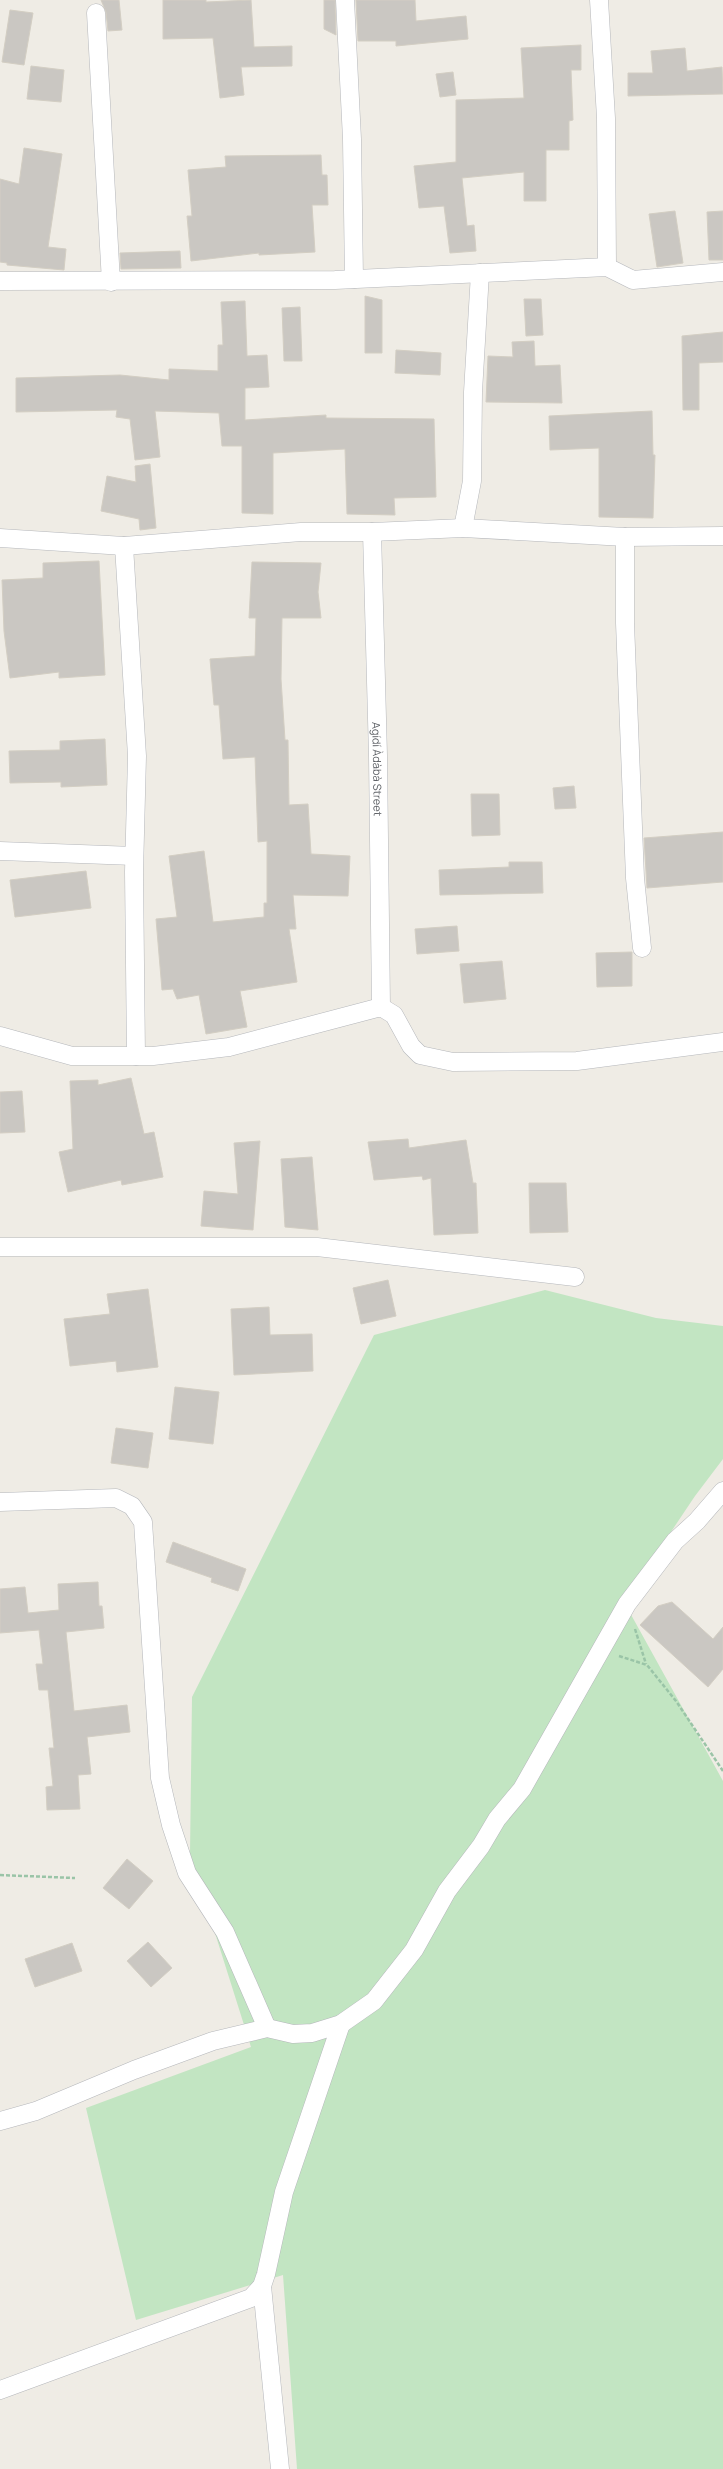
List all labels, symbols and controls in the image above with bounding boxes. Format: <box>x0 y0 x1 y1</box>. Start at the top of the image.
street label: Agídí Àdàbà Street <box>370 722 386 816</box>

